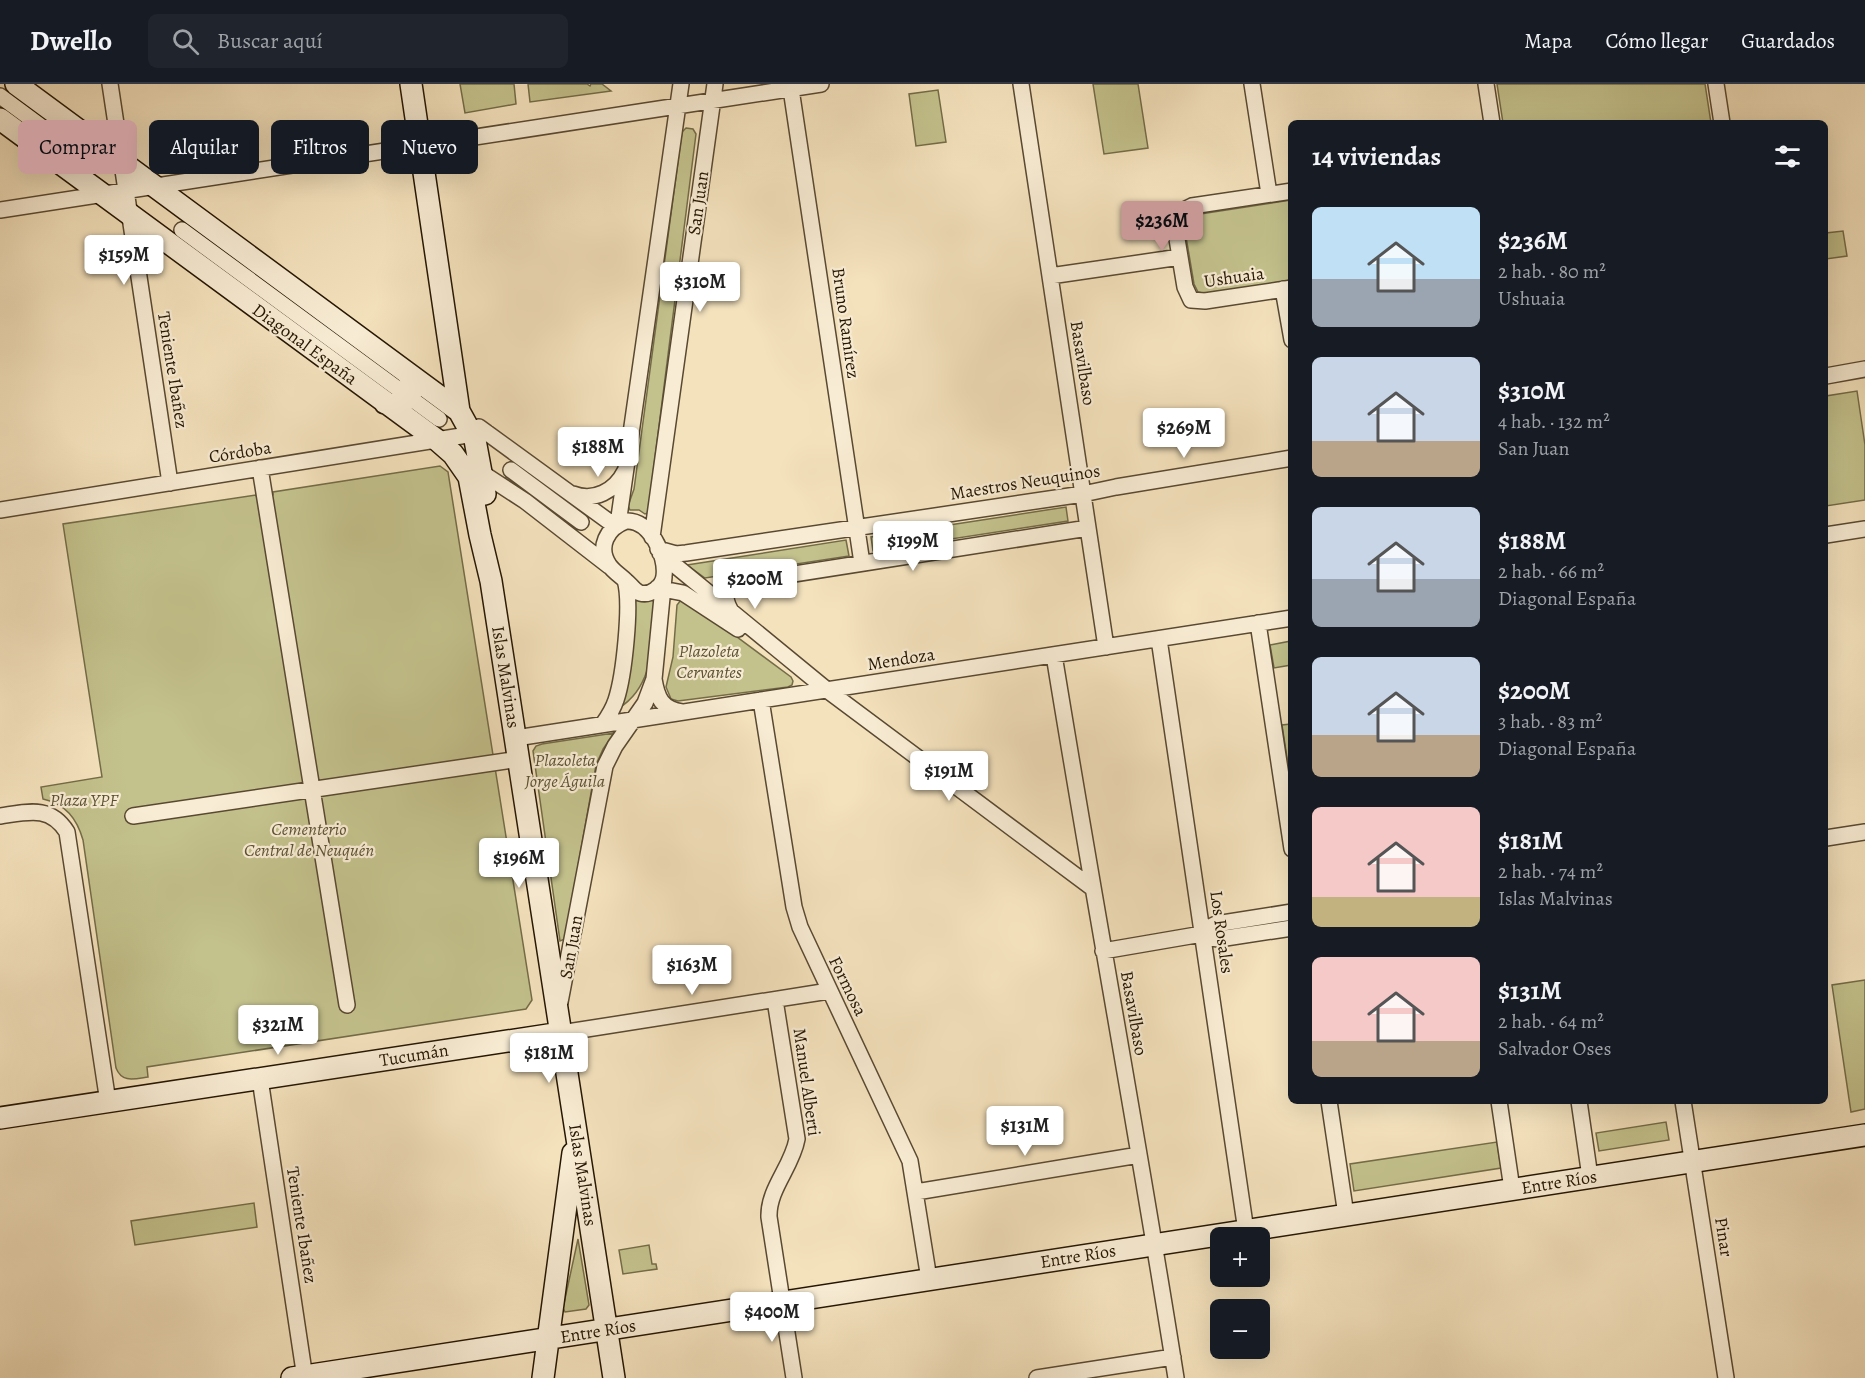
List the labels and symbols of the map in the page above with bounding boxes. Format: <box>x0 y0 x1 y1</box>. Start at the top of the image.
street label: San Juan <box>682 169 714 237</box>
pin: $236M <box>1120 201 1204 252</box>
pin: $159M <box>82 235 166 286</box>
street label: Ushuaia <box>1202 261 1266 293</box>
pin: $310M <box>658 262 742 313</box>
street label: Bruno Ramírez <box>826 266 866 380</box>
street label: Diagonal España <box>248 298 363 391</box>
street label: Teniente Ibañez <box>152 310 194 430</box>
street label: Basavilbaso <box>1064 319 1102 407</box>
pin: $269M <box>1142 408 1226 459</box>
pin: $188M <box>556 427 640 478</box>
street label: Córdoba <box>207 435 273 469</box>
street label: Maestros Neuquinos <box>948 458 1102 506</box>
pin: $199M <box>871 521 955 572</box>
pin: $200M <box>713 559 797 610</box>
street label: Islas Malvinas <box>486 624 526 730</box>
park label: Plazoleta Cervantes <box>676 639 742 684</box>
street label: Mendoza <box>865 642 937 676</box>
park label: Plazoleta Jorge Águila <box>524 748 605 793</box>
pin: $191M <box>907 751 991 802</box>
park label: Plaza YPF <box>50 788 119 812</box>
park label: Cementerio Central de Neuquén <box>244 817 374 862</box>
pin: $196M <box>477 838 561 889</box>
street label: Los Rosales <box>1204 889 1240 975</box>
street label: San Juan <box>554 913 588 981</box>
pin: $163M <box>650 945 734 996</box>
street label: Formosa <box>823 952 873 1020</box>
street label: Basavilbaso <box>1115 969 1153 1057</box>
pin: $321M <box>236 1005 320 1056</box>
street label: Manuel Alberti <box>788 1026 826 1138</box>
pin: $181M <box>507 1033 591 1084</box>
street label: Tucumán <box>378 1038 450 1072</box>
pin: $131M <box>983 1106 1067 1157</box>
street label: Islas Malvinas <box>563 1122 603 1228</box>
street label: Entre Ríos <box>1519 1164 1599 1200</box>
street label: Teniente Ibañez <box>281 1165 323 1285</box>
street label: Pinar <box>1709 1215 1739 1259</box>
street label: Entre Ríos <box>1038 1238 1118 1274</box>
pin: $400M <box>730 1292 814 1343</box>
street label: Entre Ríos <box>558 1313 638 1349</box>

